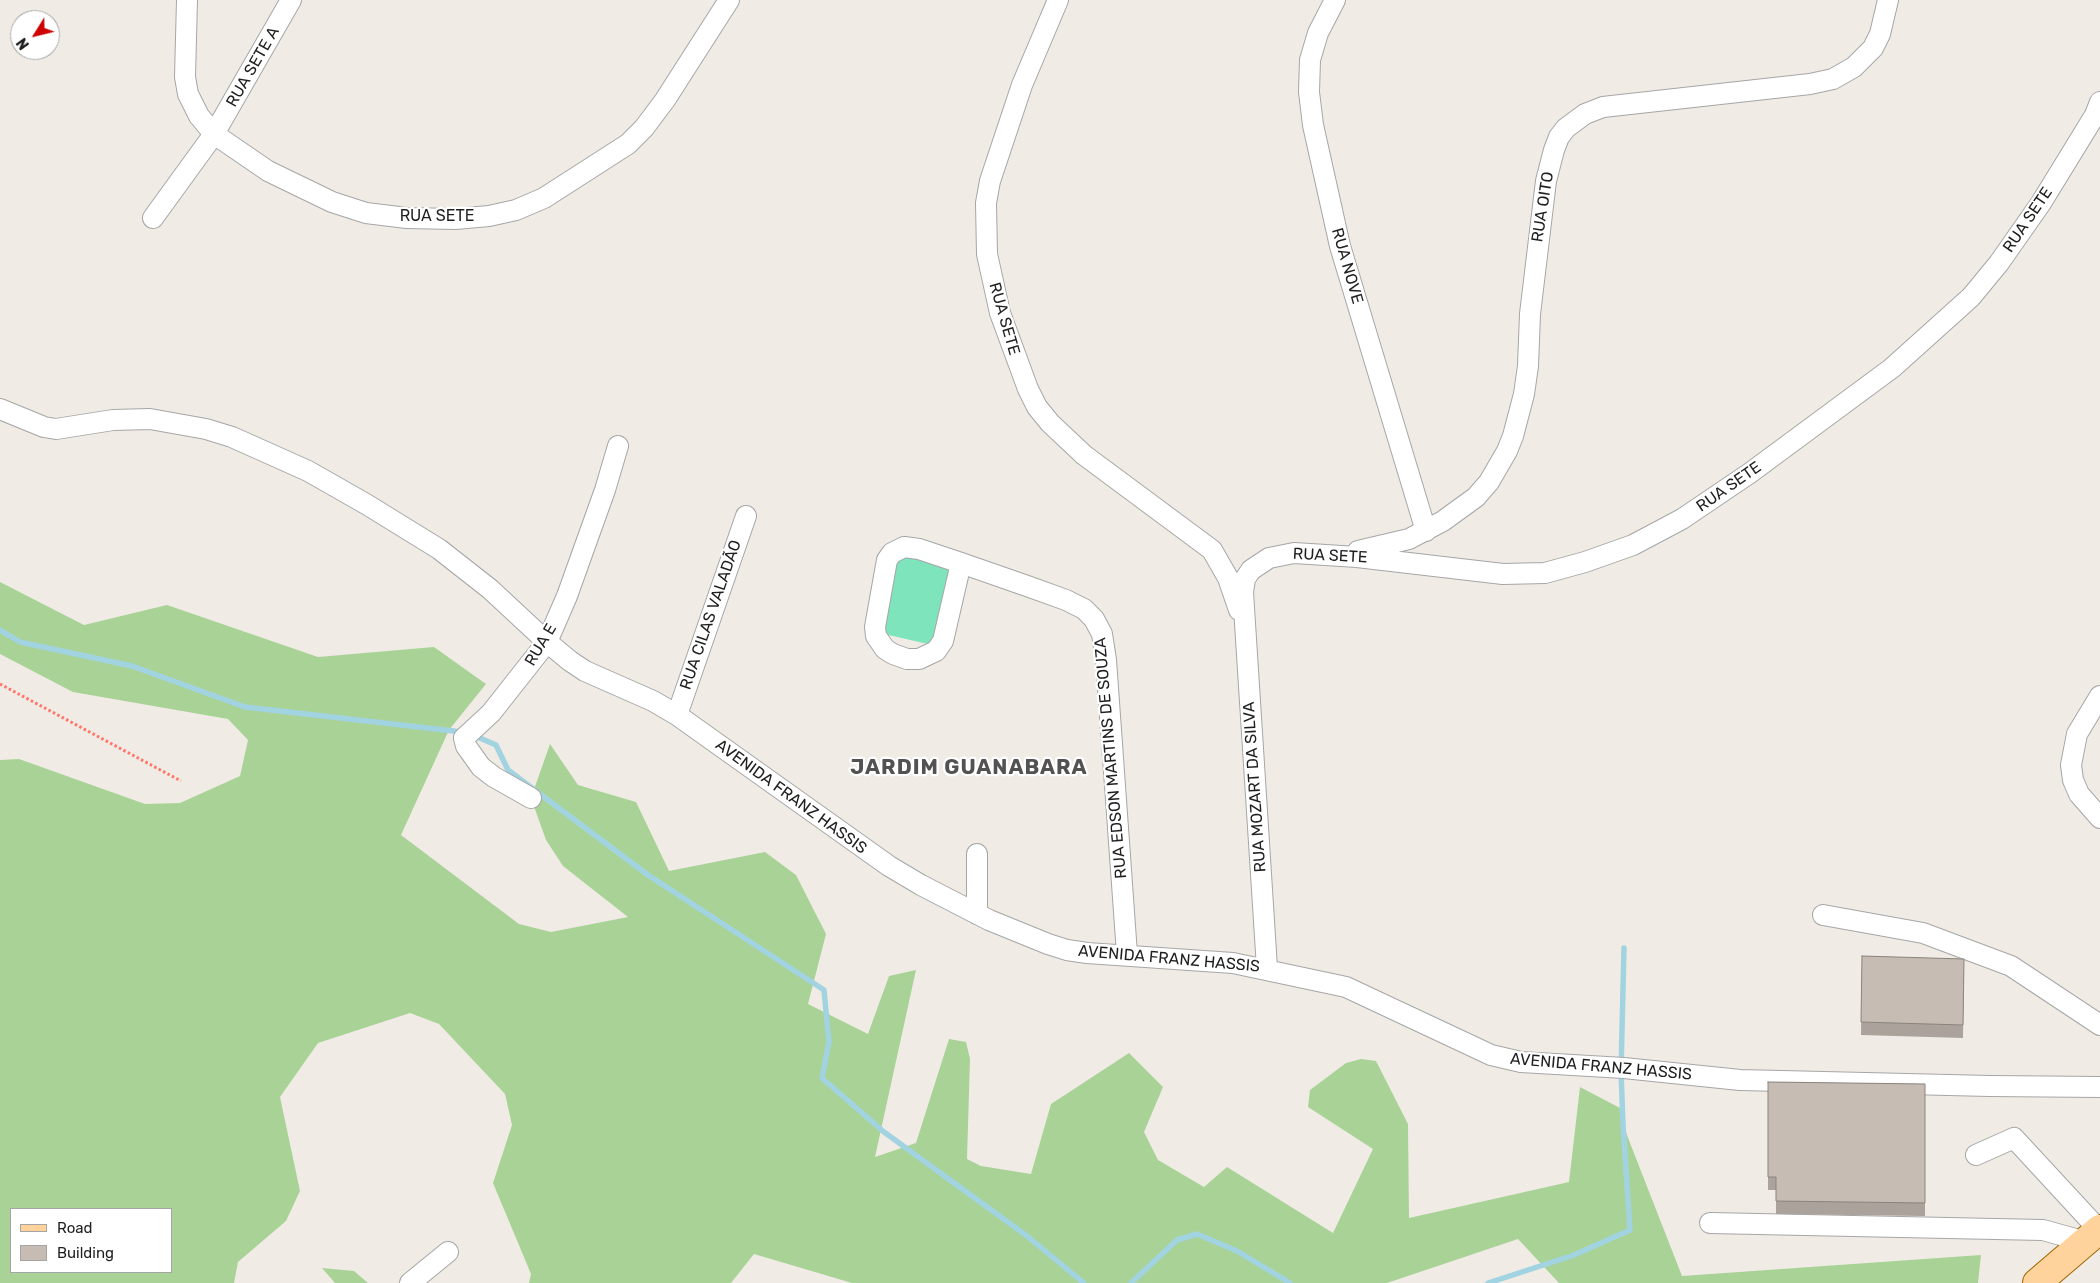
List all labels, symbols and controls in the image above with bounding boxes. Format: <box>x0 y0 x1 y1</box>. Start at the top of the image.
north arrow <box>10 10 60 60</box>
street label: RUA SETE A <box>222 24 284 110</box>
text: N <box>13 34 33 53</box>
street label: RUA OITO <box>1528 170 1558 244</box>
street label: RUA SETE <box>1999 184 2057 256</box>
street label: RUA SETE <box>400 206 474 226</box>
street label: RUA NOVE <box>1327 226 1367 306</box>
street label: RUA SETE <box>984 280 1024 358</box>
street label: RUA SETE <box>1693 458 1765 516</box>
street label: RUA CILAS VALADÃO <box>676 538 746 692</box>
street label: RUA SETE <box>1292 544 1368 568</box>
street label: RUA E <box>521 620 561 670</box>
street label: RUA EDSON MARTINS DE SOUZA <box>1091 637 1131 879</box>
street label: RUA MOZART DA SILVA <box>1239 701 1271 873</box>
street label: AVENIDA FRANZ HASSIS <box>712 736 870 858</box>
district label: JARDIM GUANABARA <box>848 755 1090 781</box>
street label: AVENIDA FRANZ HASSIS <box>1077 941 1261 977</box>
street label: AVENIDA FRANZ HASSIS <box>1509 1049 1693 1085</box>
legend <box>10 1208 172 1273</box>
text: Road <box>57 1219 93 1237</box>
text: Building <box>57 1244 114 1262</box>

